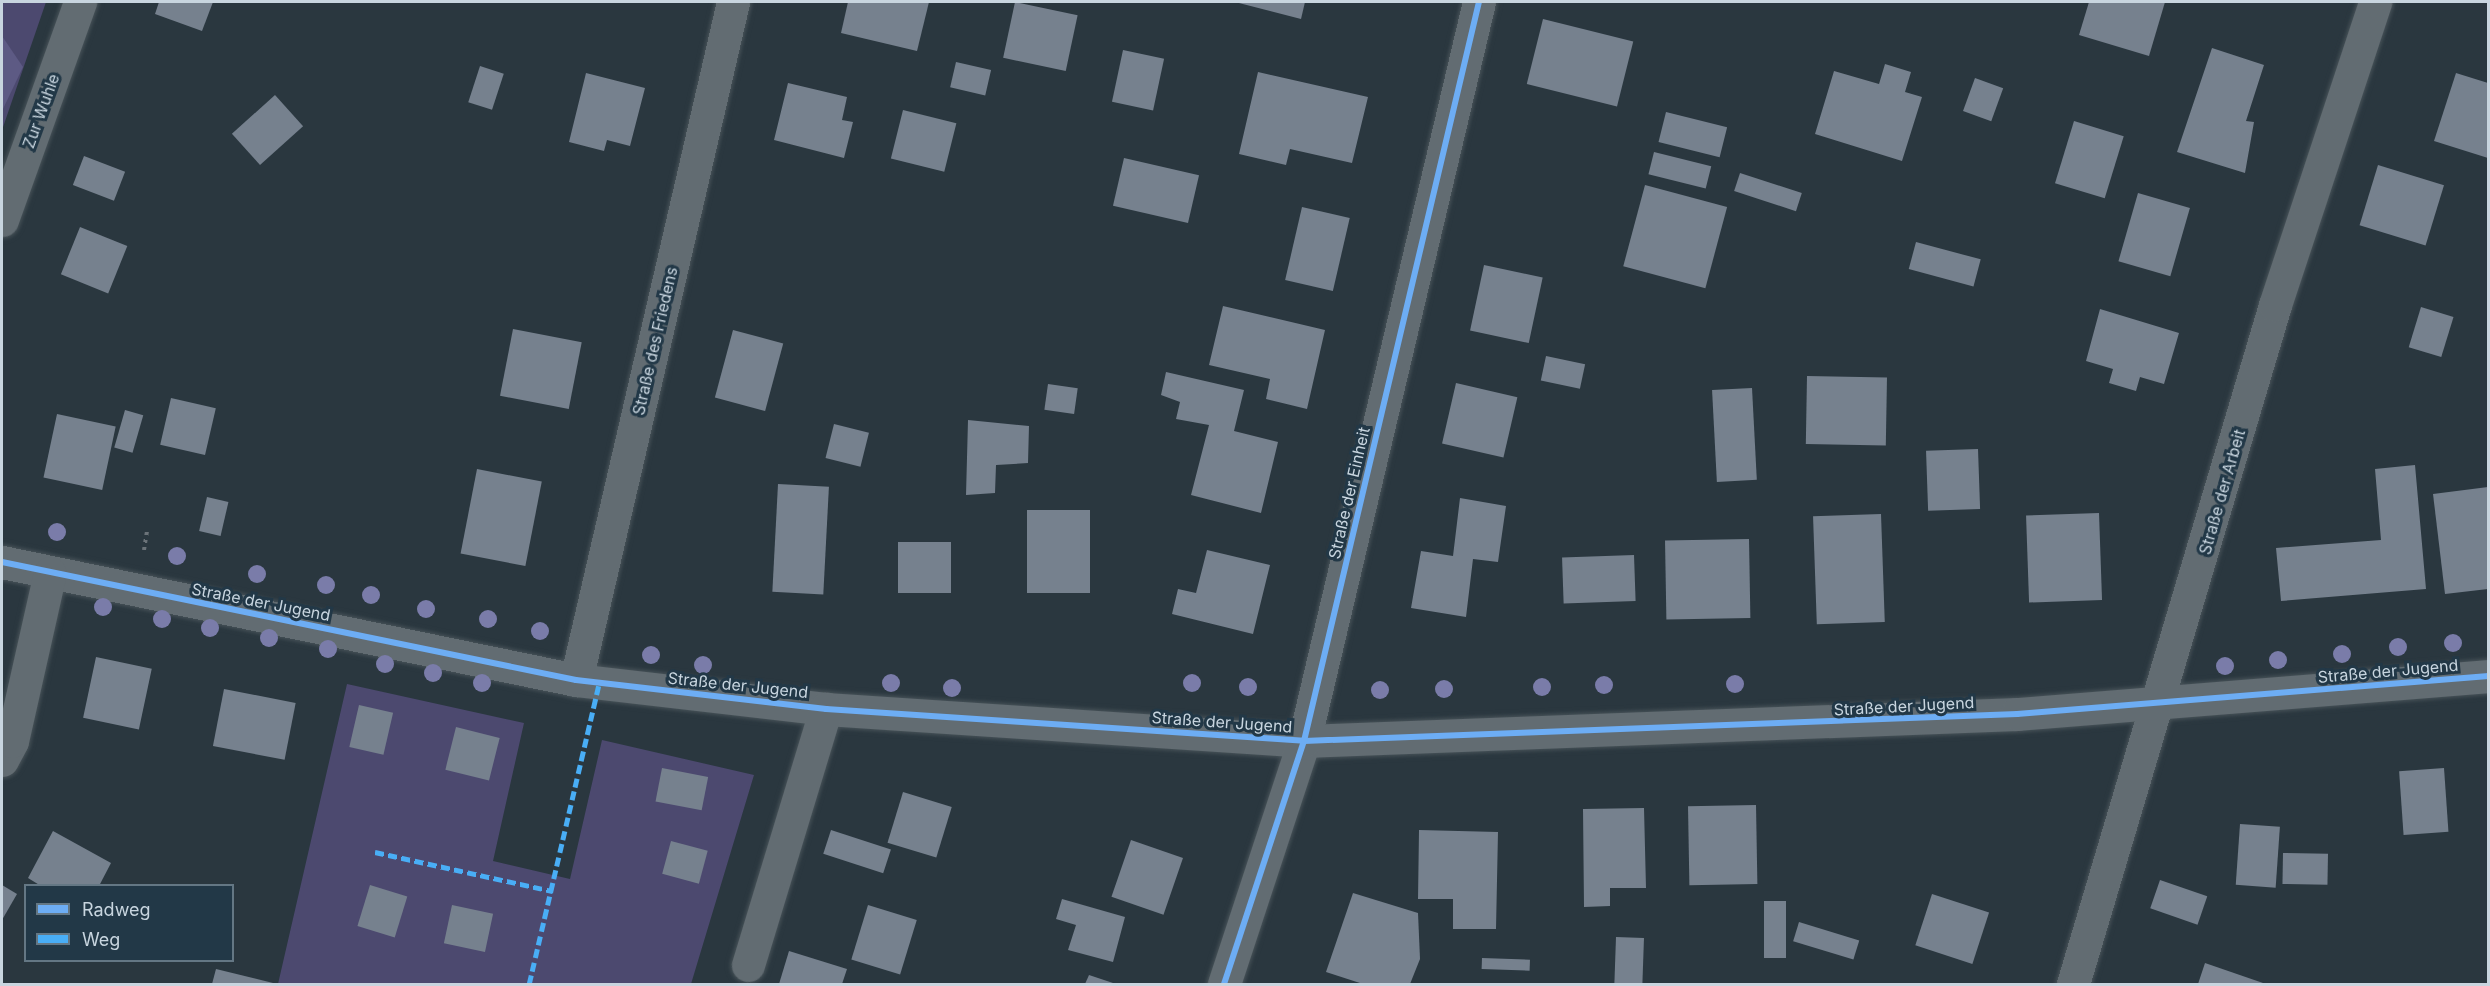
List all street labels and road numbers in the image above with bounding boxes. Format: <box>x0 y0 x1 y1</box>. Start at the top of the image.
street label: Zur Wuhle <box>19 71 63 151</box>
street label: Straße des Friedens <box>629 265 681 417</box>
street label: Straße der Einheit <box>1324 425 1374 561</box>
street label: Straße der Arbeit <box>2195 427 2249 557</box>
street label: Straße der Jugend <box>190 579 332 625</box>
street label: Straße der Jugend <box>2317 655 2459 687</box>
street label: Straße der Jugend <box>667 668 809 702</box>
street label: Straße der Jugend <box>1833 693 1975 719</box>
street label: Straße der Jugend <box>1151 708 1293 736</box>

